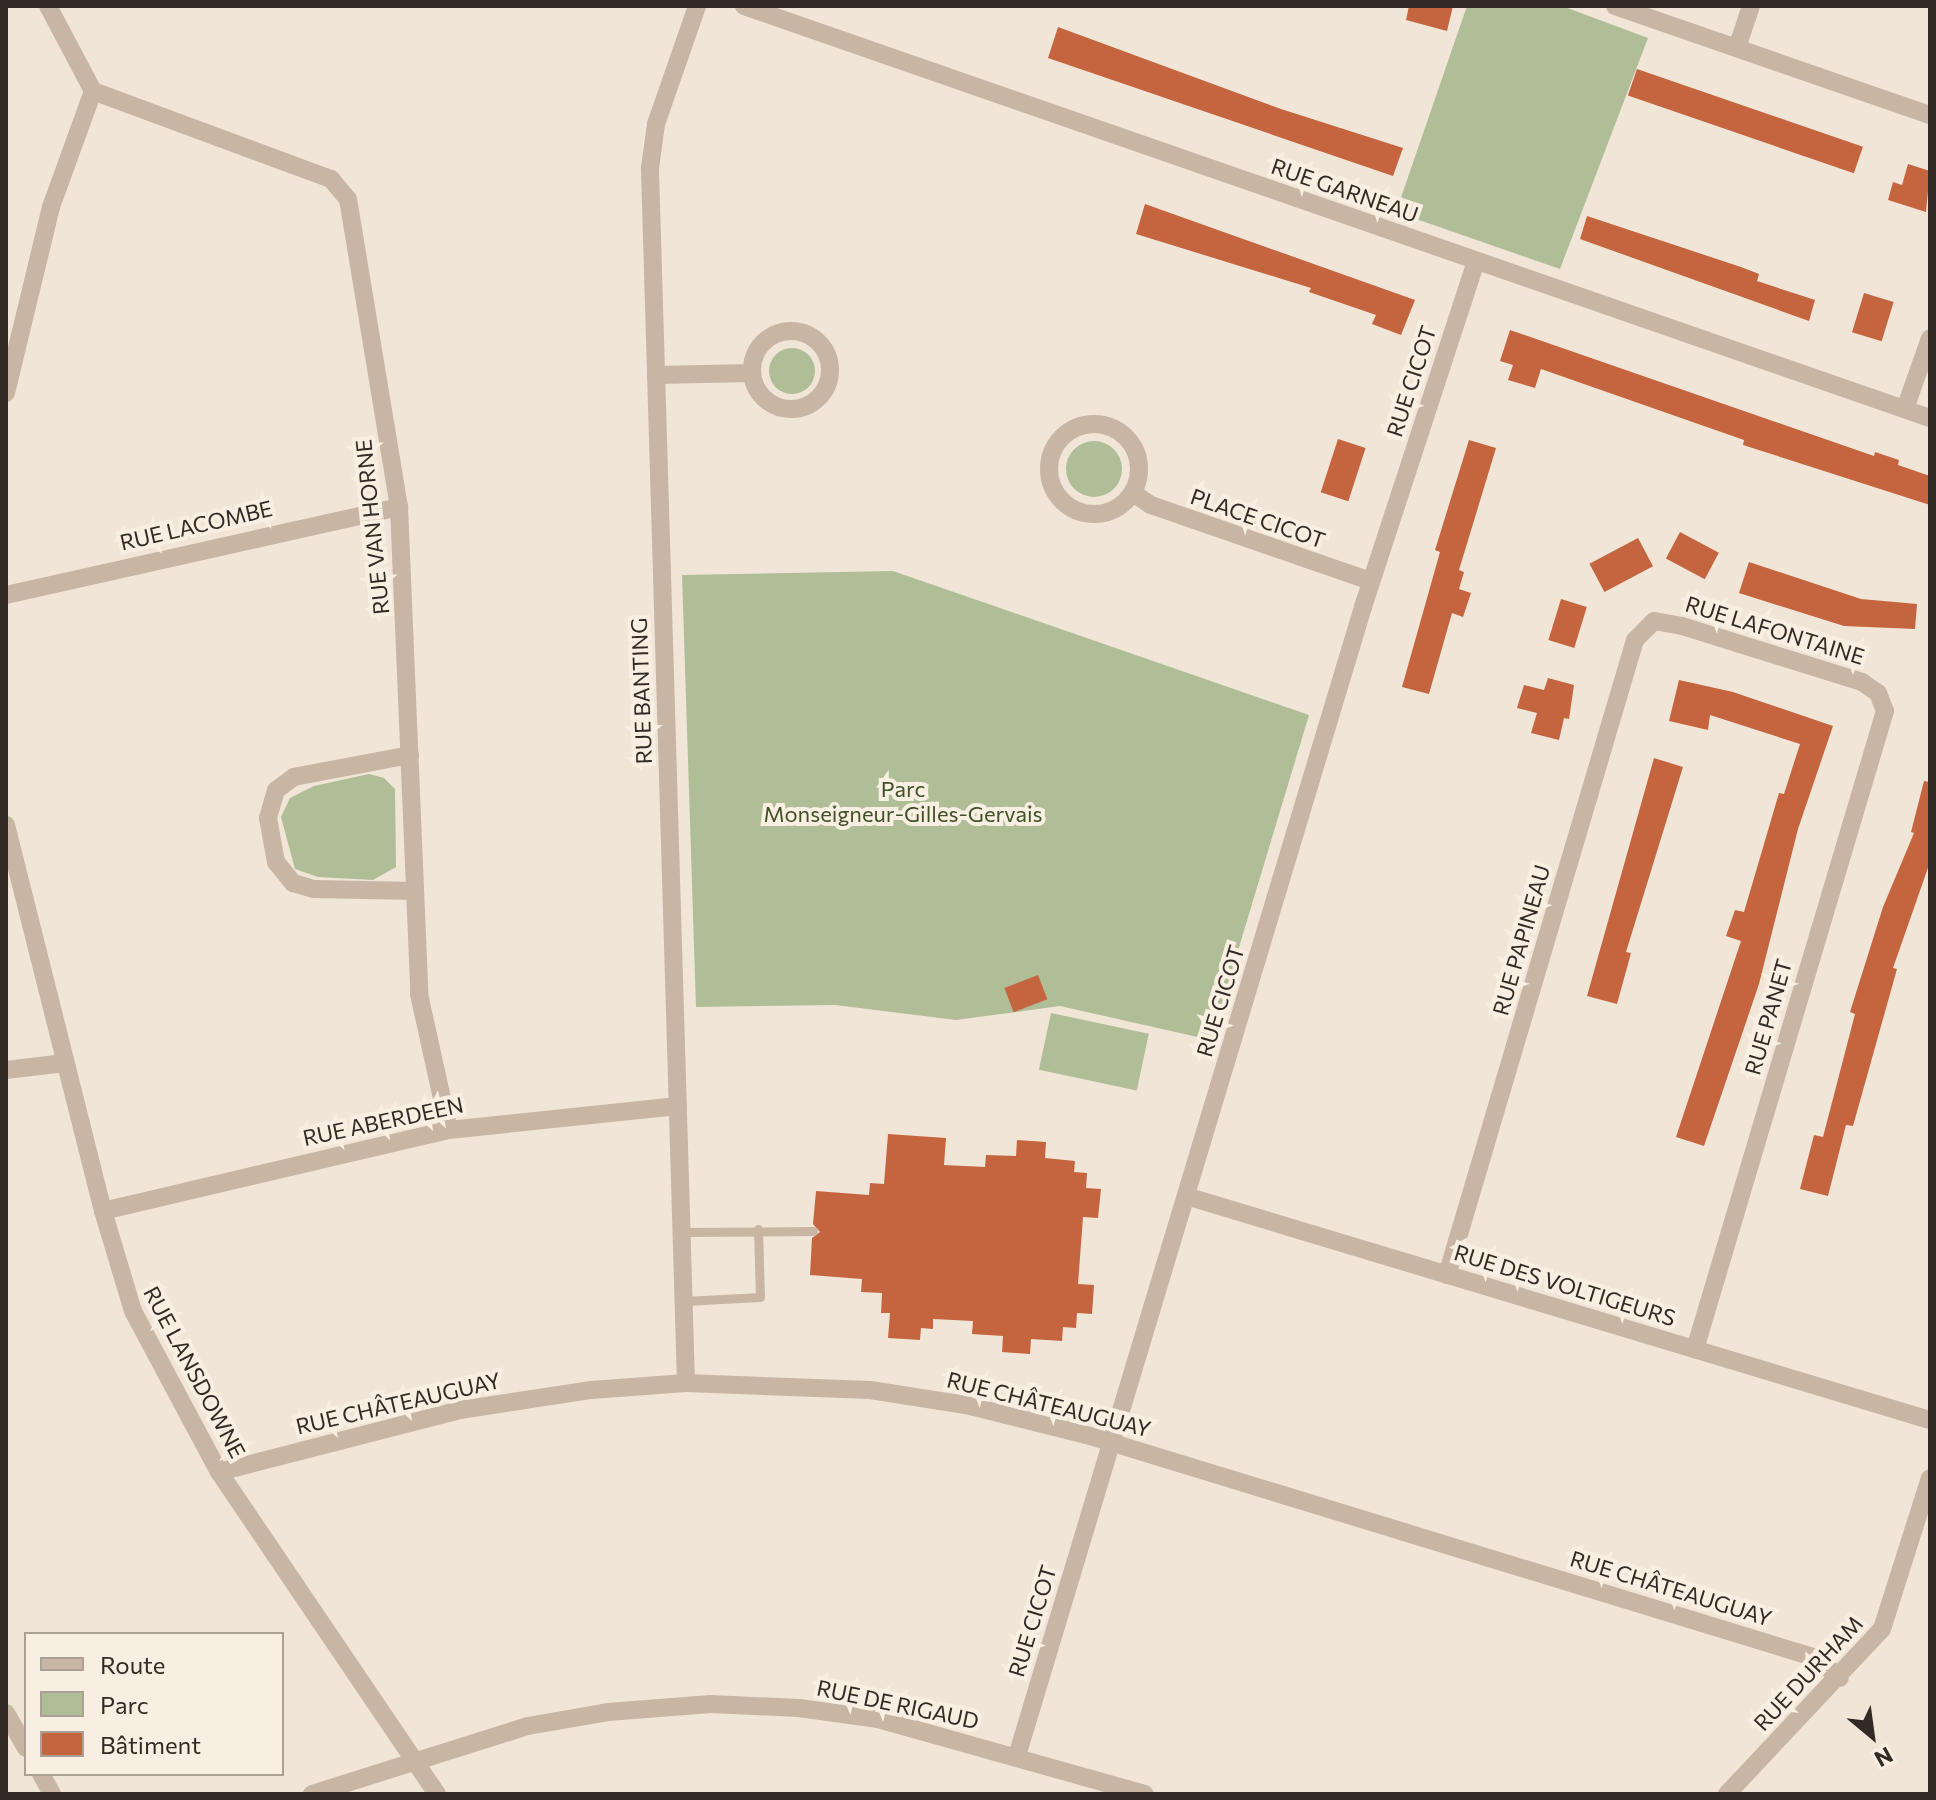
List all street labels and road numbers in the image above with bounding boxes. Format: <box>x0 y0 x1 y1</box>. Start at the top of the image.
street label: RUE GARNEAU <box>1268 152 1422 228</box>
street label: RUE CICOT <box>1381 322 1441 440</box>
street label: RUE VAN HORNE <box>350 438 394 616</box>
street label: PLACE CICOT <box>1187 483 1329 553</box>
street label: RUE LACOMBE <box>117 495 275 555</box>
street label: RUE LAFONTAINE <box>1682 590 1868 670</box>
street label: RUE BANTING <box>625 617 657 765</box>
street label: RUE PAPINEAU <box>1487 862 1555 1018</box>
street label: RUE CICOT <box>1191 942 1249 1060</box>
street label: RUE PANET <box>1739 956 1797 1078</box>
street label: RUE ABERDEEN <box>300 1091 466 1151</box>
street label: RUE DES VOLTIGEURS <box>1451 1239 1679 1331</box>
street label: RUE LANSDOWNE <box>139 1282 251 1462</box>
street label: RUE CHÂTEAUGUAY <box>944 1366 1154 1442</box>
street label: RUE CHÂTEAUGUAY <box>293 1367 503 1439</box>
street label: RUE CHÂTEAUGUAY <box>1567 1545 1775 1631</box>
street label: RUE CICOT <box>1003 1562 1061 1680</box>
street label: RUE DURHAM <box>1748 1610 1868 1736</box>
street label: RUE DE RIGAUD <box>815 1674 981 1734</box>

